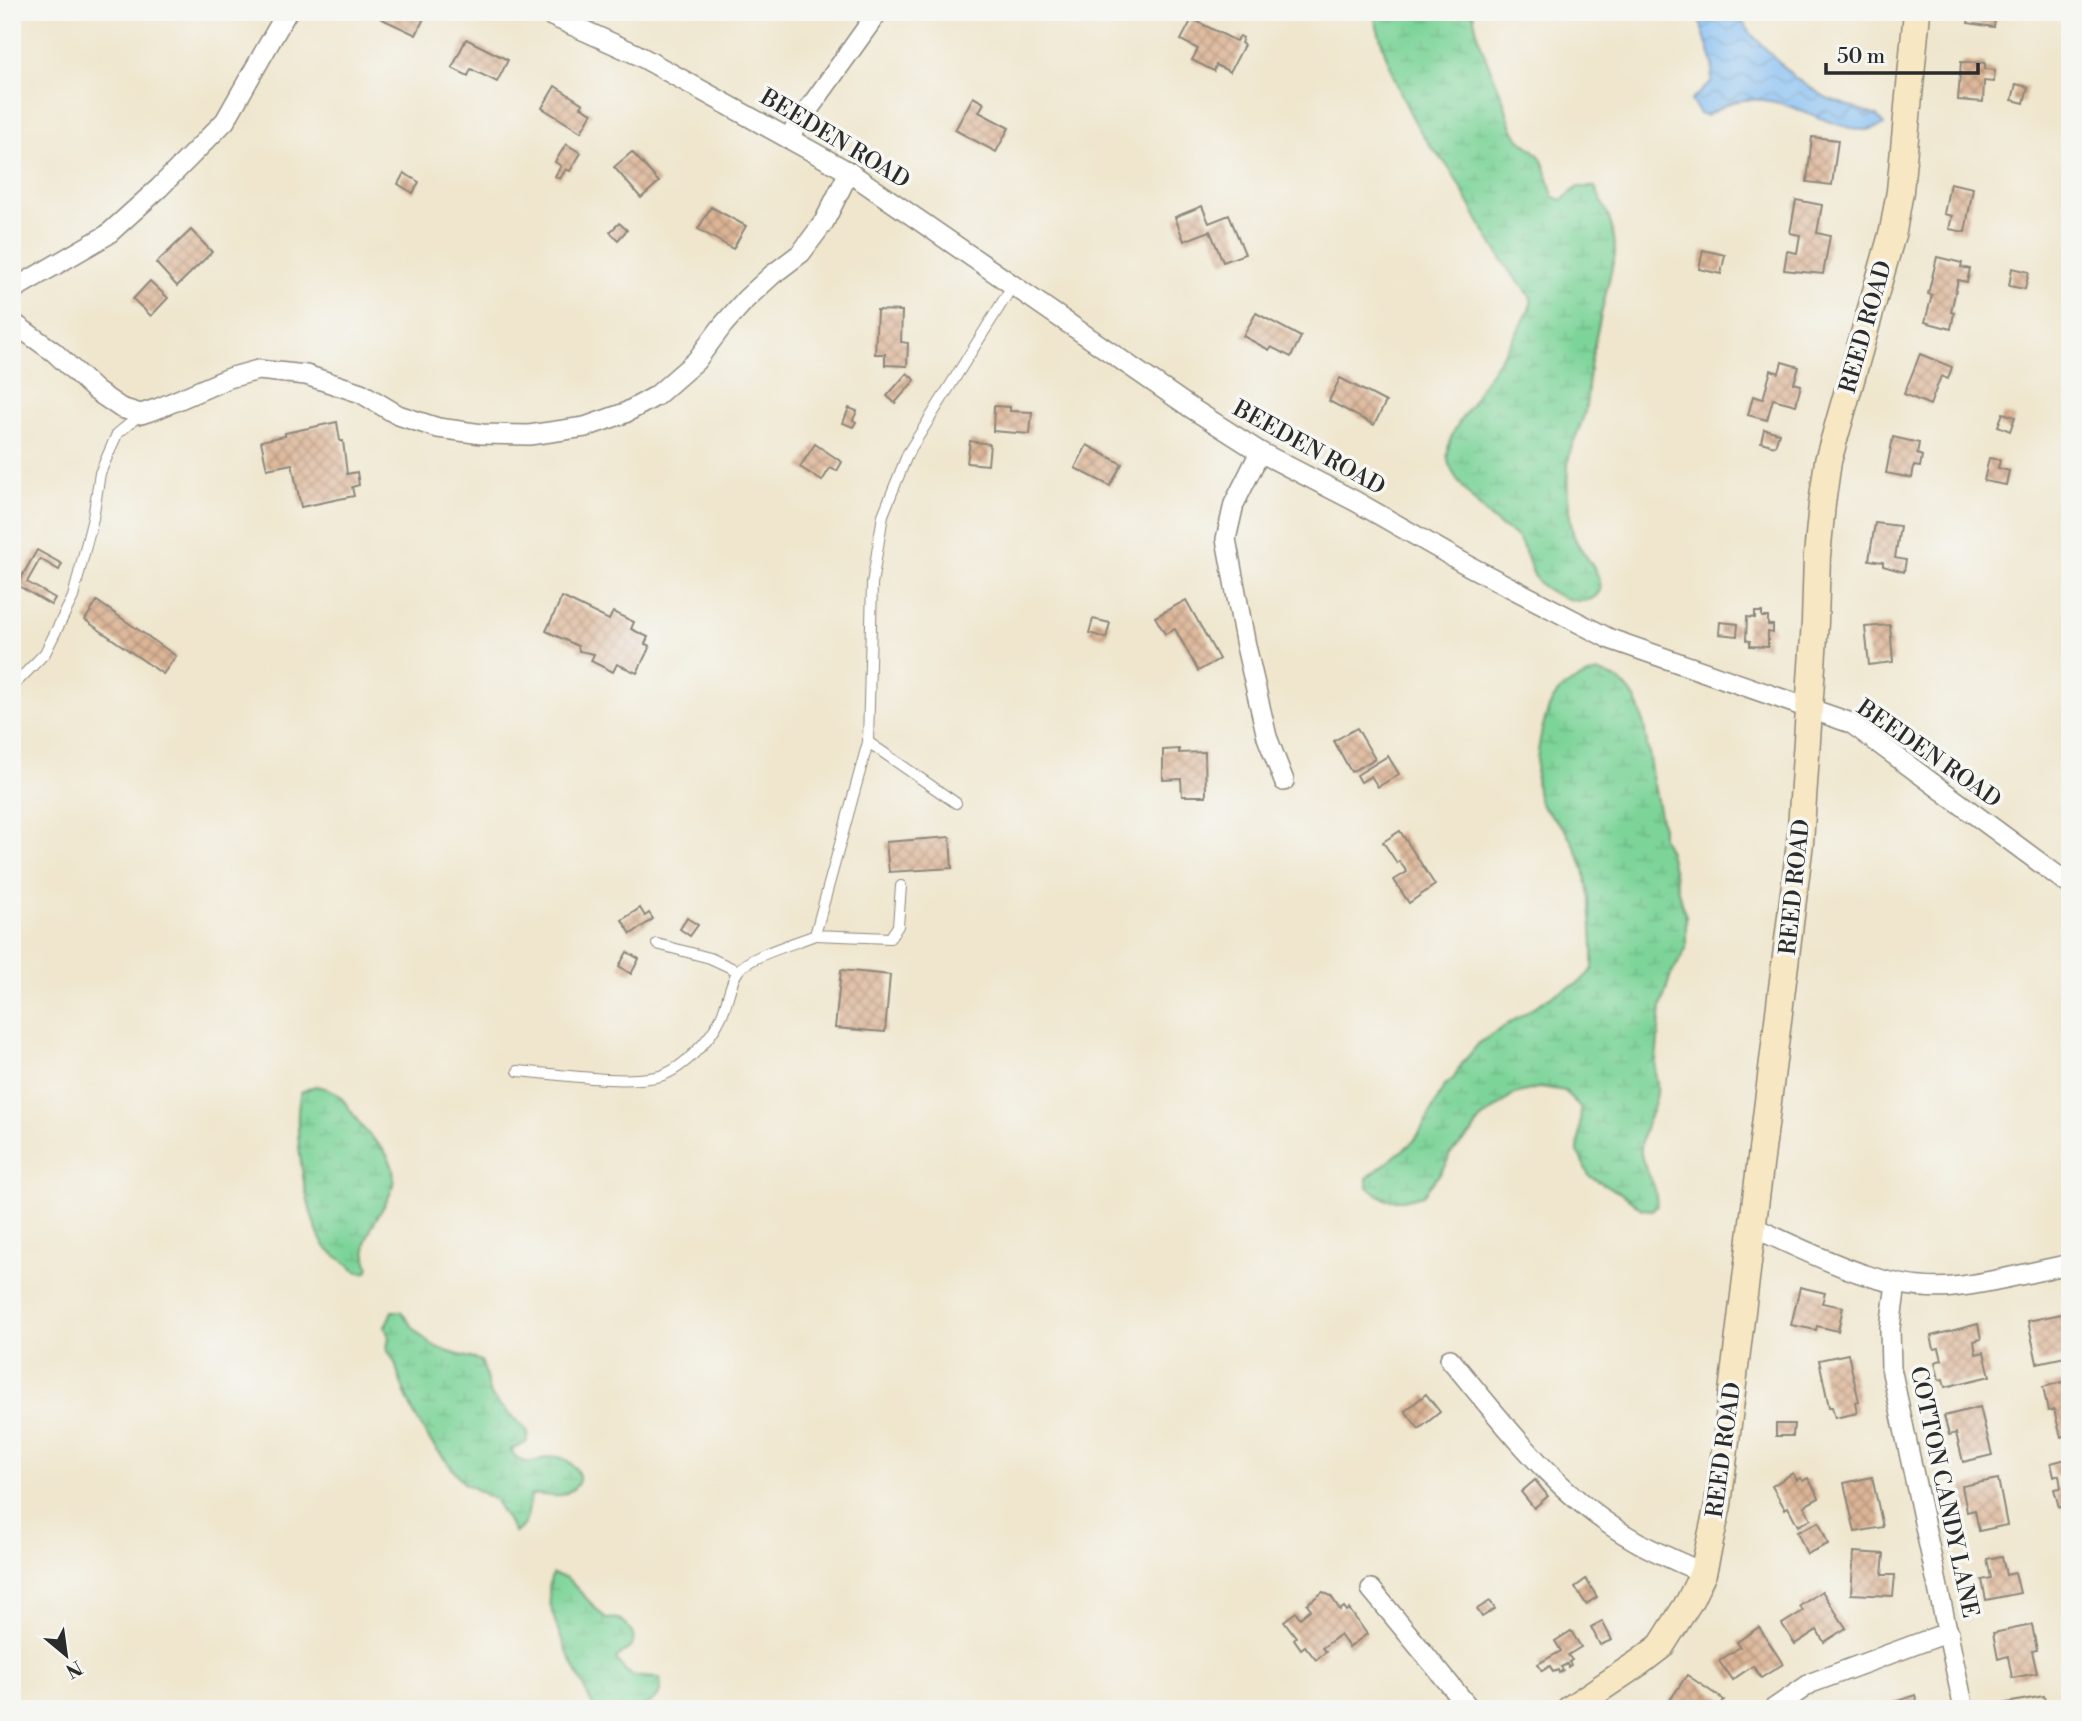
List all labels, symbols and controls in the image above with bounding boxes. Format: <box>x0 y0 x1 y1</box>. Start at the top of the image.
scale bar <box>1826 32 1979 76</box>
text: 50 m <box>1837 44 1885 70</box>
street label: BEEDEN ROAD <box>754 83 915 195</box>
street label: REED ROAD <box>1834 258 1898 396</box>
street label: BEEDEN ROAD <box>1227 394 1390 501</box>
street label: BEEDEN ROAD <box>1851 693 2007 814</box>
street label: REED ROAD <box>1774 818 1816 956</box>
street label: COTTON CANDY LANE <box>1904 1364 1984 1620</box>
street label: REED ROAD <box>1701 1380 1747 1520</box>
north arrow <box>32 1620 102 1690</box>
text: N <box>61 1655 86 1683</box>

